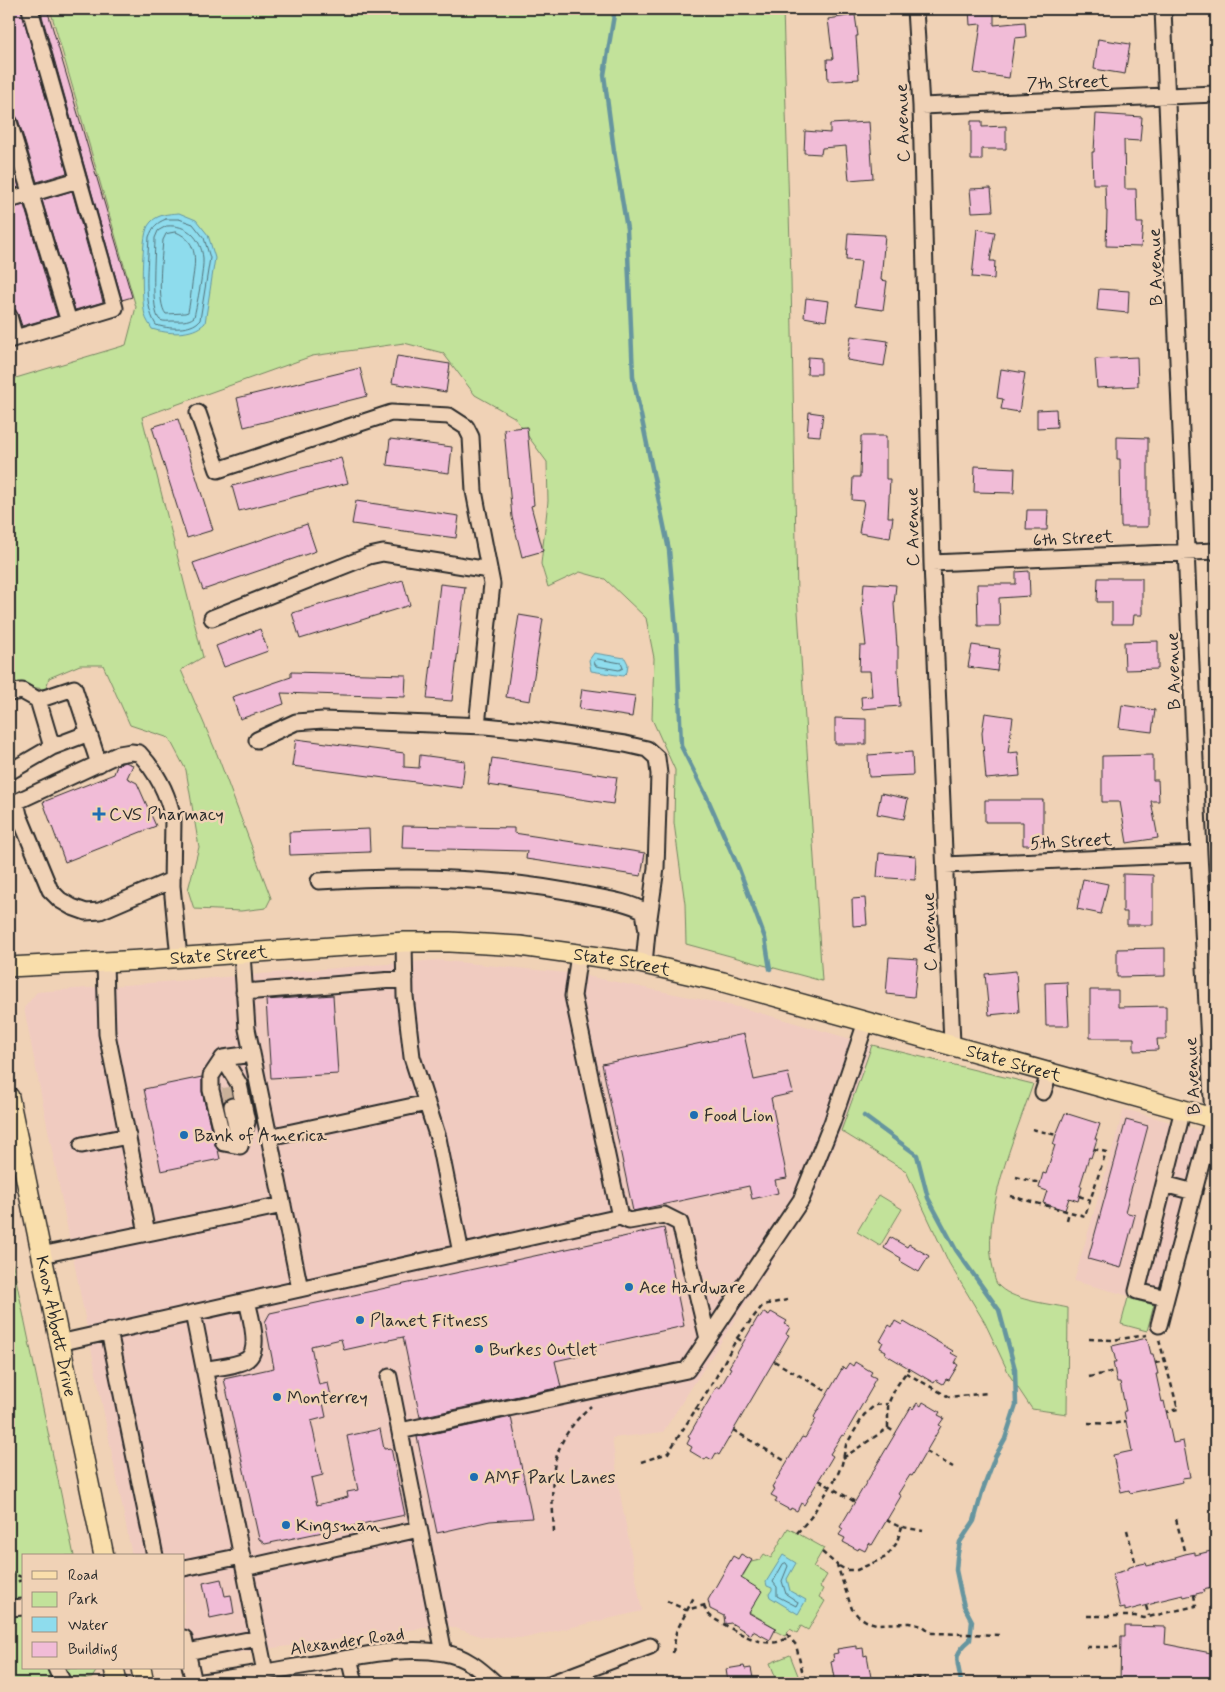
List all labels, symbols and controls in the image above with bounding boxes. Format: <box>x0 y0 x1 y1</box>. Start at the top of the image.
street label: 7th Street <box>1026 70 1110 96</box>
street label: C Avenue <box>890 83 916 163</box>
street label: B Avenue <box>1143 228 1169 306</box>
street label: C Avenue <box>900 487 926 567</box>
street label: 6th Street <box>1032 525 1114 553</box>
street label: B Avenue <box>1161 632 1187 710</box>
place label: CVS Pharmacy <box>109 803 224 827</box>
marker: CVS Pharmacy <box>93 808 105 820</box>
street label: 5th Street <box>1029 828 1113 856</box>
street label: C Avenue <box>917 892 943 972</box>
street label: State Street <box>169 940 269 971</box>
street label: State Street <box>572 943 673 983</box>
street label: B Avenue <box>1179 1036 1207 1115</box>
street label: State Street <box>963 1039 1064 1089</box>
place label: Food Lion <box>704 1104 774 1128</box>
marker: Food Lion <box>688 1109 700 1121</box>
place label: Bank of America <box>194 1124 327 1148</box>
marker: Bank of America <box>178 1129 190 1141</box>
street label: Knox Abbott Drive <box>29 1253 82 1399</box>
place label: Ace Hardware <box>639 1276 745 1300</box>
marker: Ace Hardware <box>623 1281 635 1293</box>
place label: Planet Fitness <box>370 1309 488 1333</box>
marker: Planet Fitness <box>354 1314 366 1326</box>
place label: Burkes Outlet <box>489 1338 598 1362</box>
marker: Burkes Outlet <box>473 1343 485 1355</box>
place label: Monterrey <box>287 1386 368 1410</box>
marker: Monterrey <box>271 1391 283 1403</box>
place label: AMF Park Lanes <box>484 1466 616 1490</box>
marker: AMF Park Lanes <box>468 1471 480 1483</box>
place label: Kingsman <box>296 1514 380 1539</box>
marker: Kingsman <box>280 1519 292 1531</box>
legend <box>22 1554 185 1670</box>
text: Road <box>68 1566 98 1586</box>
text: Park <box>68 1590 98 1610</box>
text: Water <box>68 1616 108 1636</box>
street label: Alexander Road <box>288 1622 406 1662</box>
text: Building <box>68 1640 118 1661</box>

